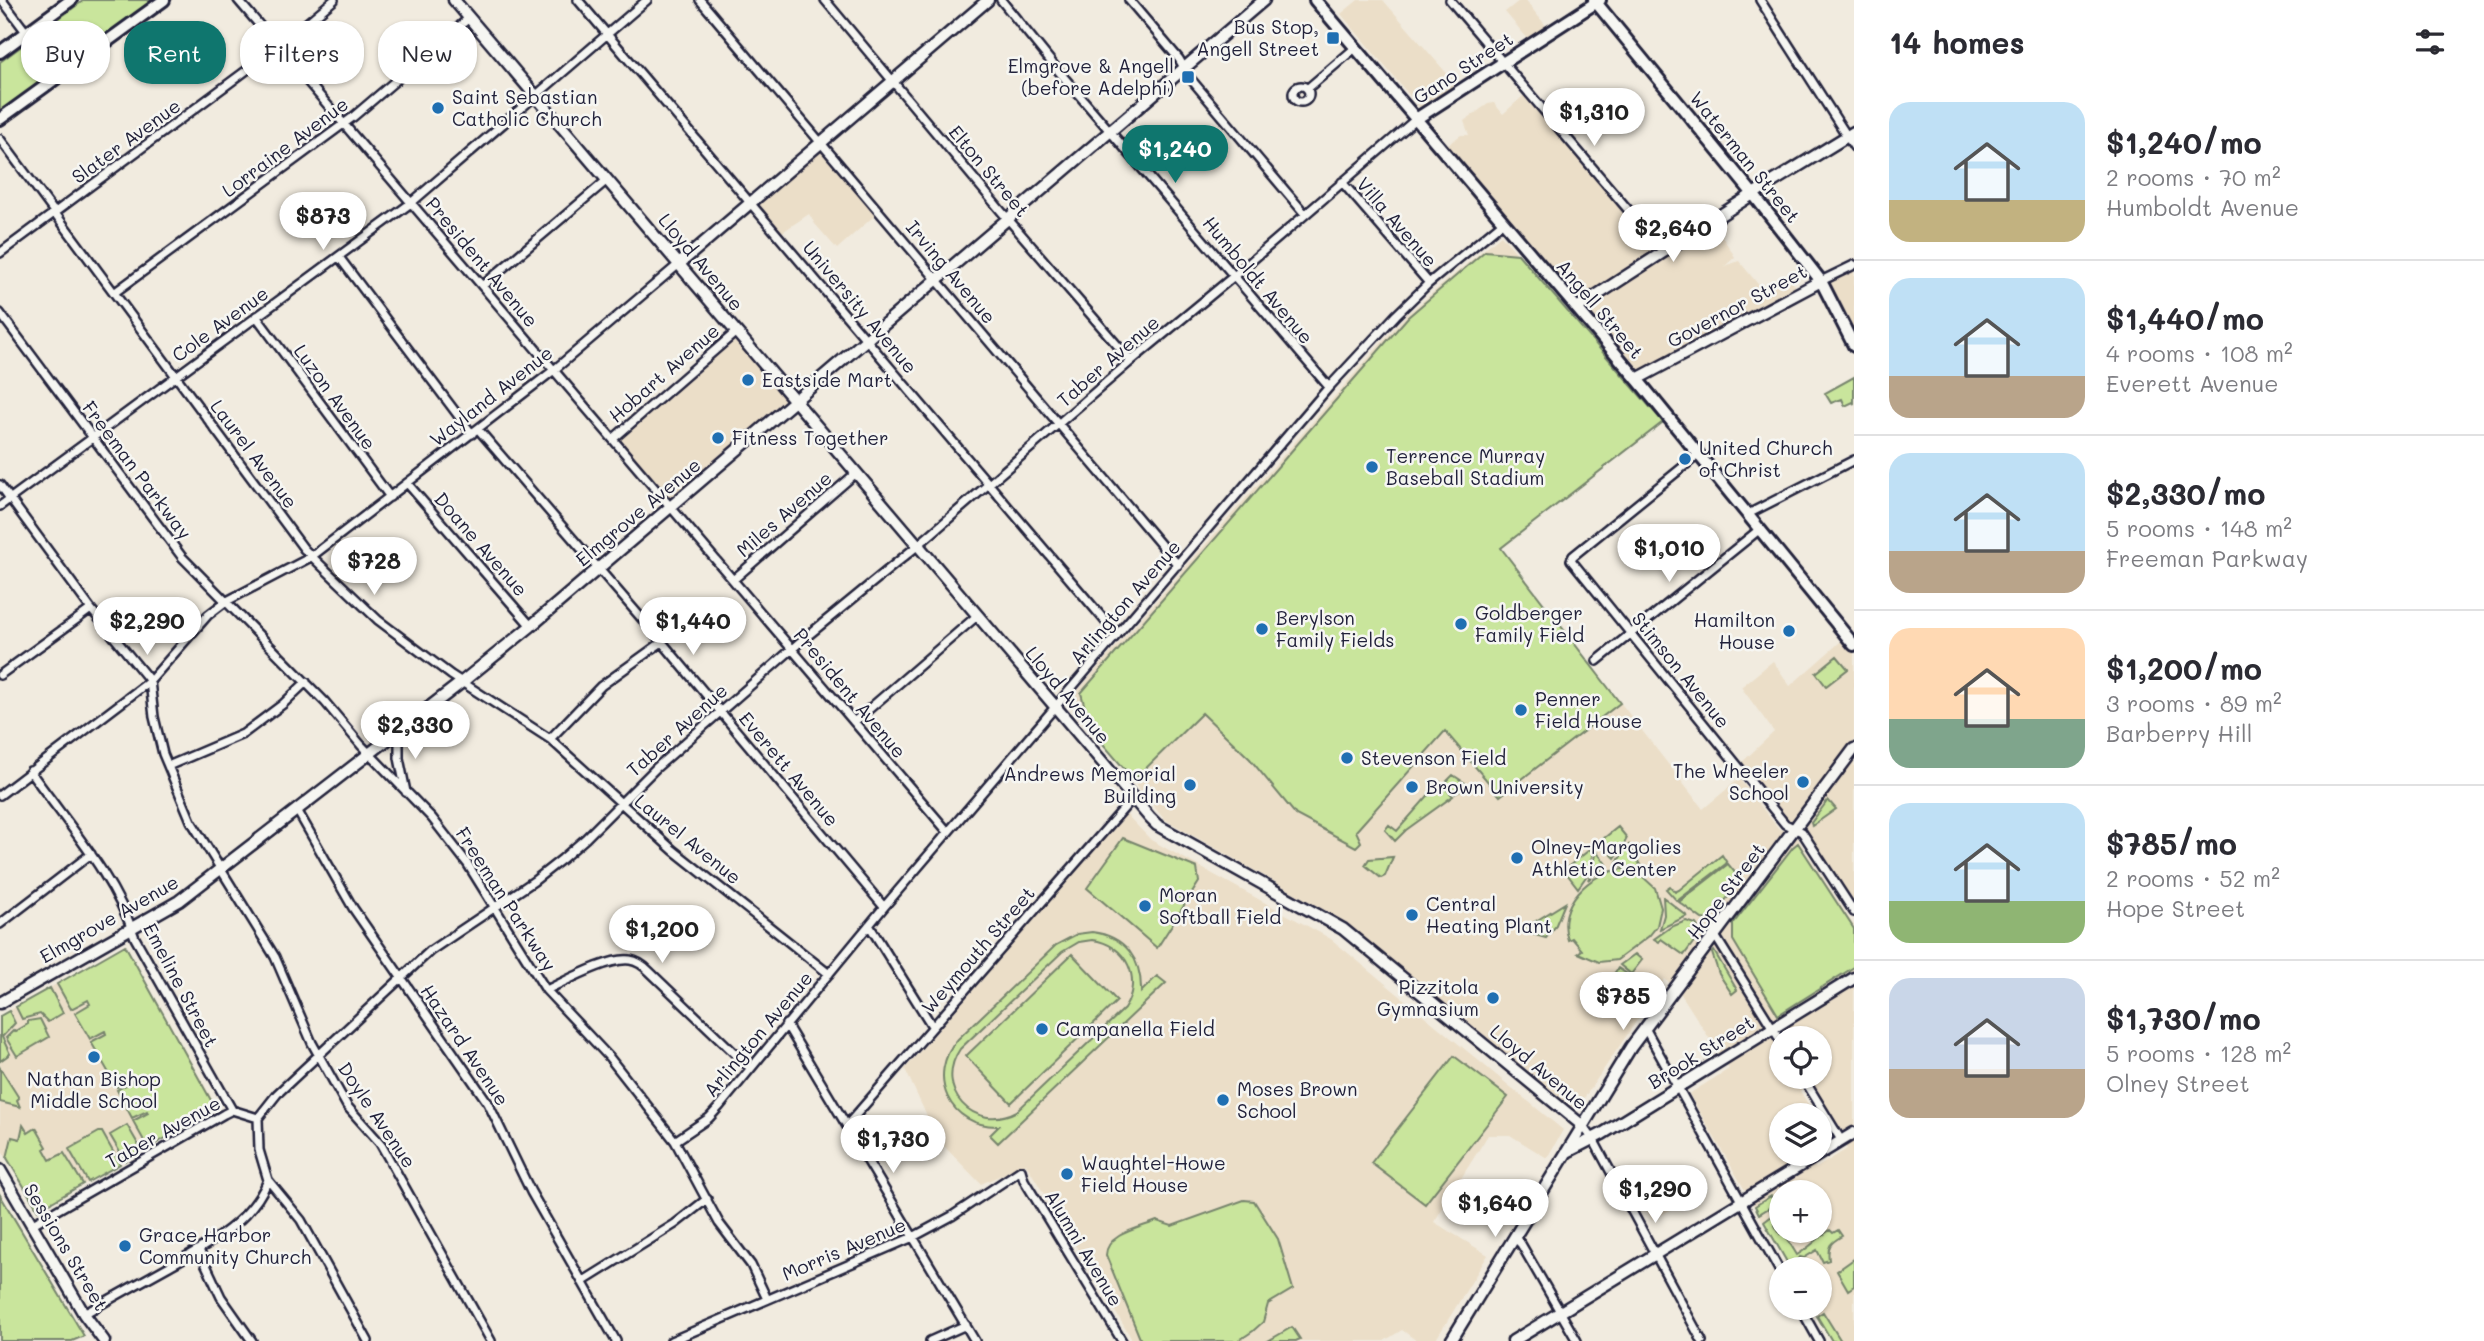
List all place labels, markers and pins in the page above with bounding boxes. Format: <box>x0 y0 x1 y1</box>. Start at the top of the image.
place label: Bus Stop, Angell Street <box>1196 14 1319 61</box>
marker: Bus Stop, Angell Street <box>1325 30 1341 46</box>
place label: Elmgrove & Angell (before Adelphi) <box>1008 53 1174 100</box>
marker: Elmgrove & Angell (before Adelphi) <box>1180 69 1196 85</box>
place label: Saint Sebastian Catholic Church <box>452 84 602 131</box>
pin: $1,310 <box>1537 88 1651 148</box>
marker: Saint Sebastian Catholic Church <box>430 100 446 116</box>
pin: $1,240 <box>1118 125 1232 185</box>
pin: $873 <box>282 192 364 252</box>
pin: $2,640 <box>1616 204 1730 264</box>
place label: Eastside Mart <box>762 367 892 392</box>
marker: Eastside Mart <box>740 372 756 388</box>
place label: Fitness Together <box>732 425 889 450</box>
marker: Fitness Together <box>710 430 726 446</box>
place label: United Church of Christ <box>1699 435 1832 482</box>
place label: Terrence Murray Baseball Stadium <box>1386 443 1545 490</box>
marker: United Church of Christ <box>1677 451 1693 467</box>
marker: Terrence Murray Baseball Stadium <box>1364 459 1380 475</box>
pin: $1,010 <box>1612 524 1726 584</box>
pin: $728 <box>333 538 415 597</box>
pin: $2,290 <box>90 598 204 657</box>
pin: $1,440 <box>636 598 750 657</box>
place label: Goldberger Family Field <box>1475 600 1584 647</box>
place label: Berylson Family Fields <box>1276 605 1394 652</box>
place label: Hamilton House <box>1694 607 1775 654</box>
marker: Goldberger Family Field <box>1453 616 1469 632</box>
marker: Berylson Family Fields <box>1254 621 1270 637</box>
marker: Hamilton House <box>1781 623 1797 639</box>
place label: Penner Field House <box>1535 686 1642 733</box>
pin: $2,330 <box>358 702 472 761</box>
marker: Penner Field House <box>1513 702 1529 718</box>
place label: Stevenson Field <box>1361 745 1506 770</box>
marker: Stevenson Field <box>1339 750 1355 766</box>
place label: The Wheeler School <box>1673 758 1789 805</box>
place label: Andrews Memorial Building <box>1004 761 1176 808</box>
place label: Brown University <box>1426 774 1584 799</box>
marker: The Wheeler School <box>1795 774 1811 790</box>
marker: Andrews Memorial Building <box>1182 777 1198 793</box>
marker: Brown University <box>1404 779 1420 795</box>
place label: Olney-Margolies Athletic Center <box>1531 834 1681 881</box>
marker: Olney-Margolies Athletic Center <box>1509 850 1525 866</box>
place label: Moran Softball Field <box>1159 882 1281 929</box>
place label: Central Heating Plant <box>1426 891 1552 938</box>
marker: Moran Softball Field <box>1137 898 1153 914</box>
pin: $1,200 <box>605 906 719 965</box>
marker: Central Heating Plant <box>1404 907 1420 923</box>
pin: $785 <box>1582 972 1664 1032</box>
place label: Pizzitola Gymnasium <box>1377 974 1479 1021</box>
marker: Pizzitola Gymnasium <box>1485 990 1501 1006</box>
place label: Campanella Field <box>1056 1016 1215 1041</box>
marker: Campanella Field <box>1034 1021 1050 1037</box>
marker: Nathan Bishop Middle School <box>86 1049 102 1065</box>
place label: Nathan Bishop Middle School <box>27 1066 161 1113</box>
place label: Moses Brown School <box>1237 1076 1358 1123</box>
marker: Moses Brown School <box>1215 1092 1231 1108</box>
pin: $1,730 <box>836 1116 950 1175</box>
place label: Waughtel-Howe Field House <box>1081 1150 1226 1197</box>
marker: Waughtel-Howe Field House <box>1059 1166 1075 1182</box>
pin: $1,290 <box>1598 1166 1712 1225</box>
pin: $1,640 <box>1438 1180 1552 1239</box>
place label: Grace Harbor Community Church <box>139 1222 311 1269</box>
marker: Grace Harbor Community Church <box>117 1238 133 1254</box>

